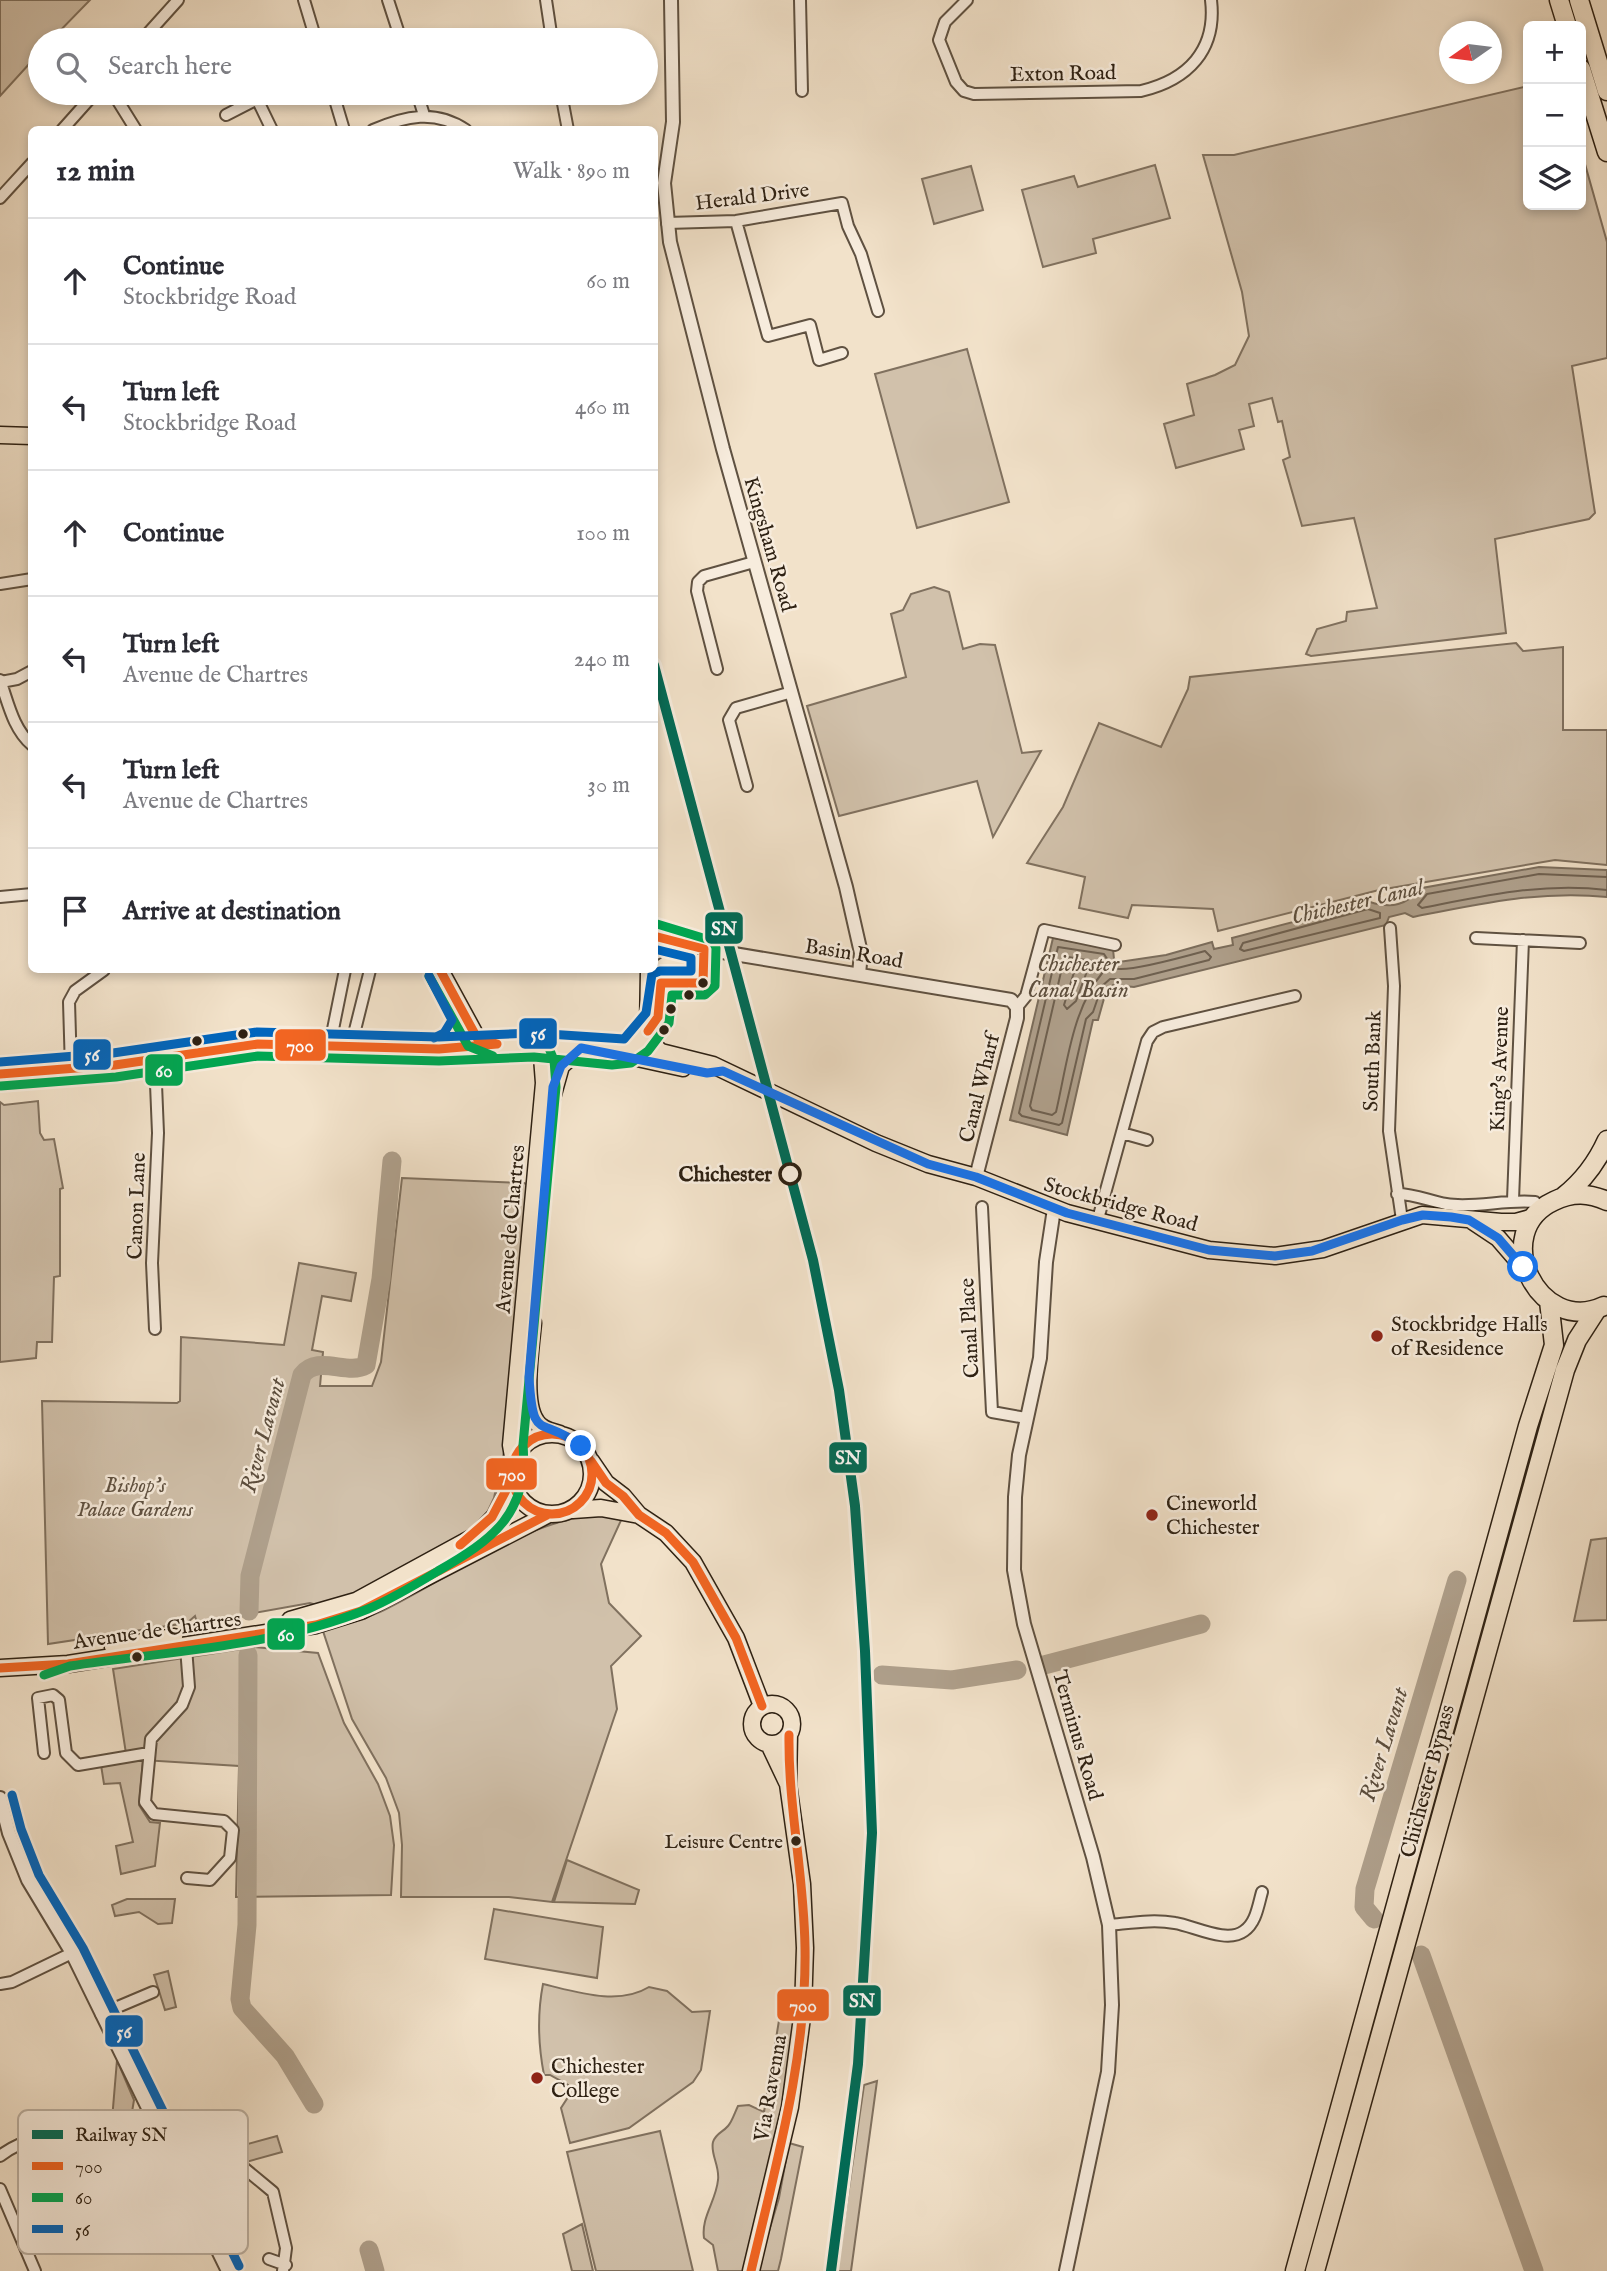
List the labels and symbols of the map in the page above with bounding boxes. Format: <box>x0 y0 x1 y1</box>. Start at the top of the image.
north arrow <box>1439 21 1502 84</box>
street label: Exton Road <box>1010 60 1117 89</box>
street label: Herald Drive <box>694 177 811 218</box>
street label: Kingsham Road <box>736 474 801 616</box>
water label: Chichester Canal <box>1289 873 1428 932</box>
line badge: SN <box>704 911 744 945</box>
text: SN <box>711 918 738 942</box>
street label: Basin Road <box>803 933 906 976</box>
water label: Chichester Canal Basin <box>1027 950 1129 1005</box>
unlabelled marker <box>696 976 710 990</box>
unlabelled marker <box>682 988 696 1002</box>
unlabelled marker <box>664 1002 678 1016</box>
street label: King's Avenue <box>1485 1006 1516 1132</box>
street label: South Bank <box>1358 1009 1389 1112</box>
line badge: 56 <box>518 1017 558 1050</box>
text: 56 <box>531 1023 546 1047</box>
unlabelled marker <box>657 1023 671 1037</box>
unlabelled marker <box>236 1027 250 1041</box>
line badge: 700 <box>274 1028 327 1062</box>
street label: Canal Wharf <box>954 1028 1008 1146</box>
unlabelled marker <box>190 1034 204 1048</box>
text: 700 <box>286 1035 314 1059</box>
line badge: 56 <box>72 1038 112 1071</box>
text: 56 <box>85 1044 100 1068</box>
line badge: 60 <box>144 1053 184 1087</box>
text: 60 <box>155 1060 173 1084</box>
street label: Avenue de Chartres <box>491 1144 532 1316</box>
street label: Canon Lane <box>122 1152 153 1260</box>
place label: Chichester <box>679 1162 772 1189</box>
marker: Chichester <box>779 1163 801 1185</box>
street label: Stockbridge Road <box>1041 1172 1201 1239</box>
route start <box>1507 1251 1538 1282</box>
street label: Canal Place <box>954 1277 987 1379</box>
place label: Stockbridge Halls of Residence <box>1391 1312 1548 1363</box>
marker: Stockbridge Halls of Residence <box>1369 1328 1385 1344</box>
water label: River Lavant <box>234 1373 293 1496</box>
route end <box>565 1430 596 1461</box>
line badge: SN <box>828 1441 868 1474</box>
text: SN <box>835 1447 862 1471</box>
line badge: 700 <box>485 1457 538 1491</box>
text: 700 <box>498 1464 526 1488</box>
park label: Bishop's Palace Gardens <box>77 1473 194 1524</box>
place label: Cineworld Chichester <box>1166 1491 1260 1542</box>
marker: Cineworld Chichester <box>1144 1507 1160 1523</box>
street label: Avenue de Chartres <box>71 1606 243 1657</box>
line badge: 60 <box>266 1617 306 1651</box>
text: 60 <box>277 1624 295 1648</box>
unlabelled marker <box>130 1650 144 1664</box>
street label: Terminus Road <box>1045 1667 1108 1804</box>
water label: River Lavant <box>1353 1683 1416 1805</box>
street label: Chichester Bypass <box>1395 1702 1462 1861</box>
place label: Leisure Centre <box>665 1831 783 1855</box>
marker: Leisure Centre <box>789 1834 803 1848</box>
line badge: SN <box>842 1984 882 2017</box>
line badge: 700 <box>776 1988 830 2022</box>
text: SN <box>849 1990 876 2014</box>
text: 700 <box>789 1995 817 2019</box>
line badge: 56 <box>104 2014 144 2048</box>
text: 56 <box>117 2021 132 2045</box>
street label: Via Ravenna <box>749 2032 794 2145</box>
place label: Chichester College <box>551 2054 645 2105</box>
marker: Chichester College <box>529 2070 545 2086</box>
legend <box>18 2110 248 2254</box>
text: Railway SN <box>75 2124 168 2148</box>
text: 700 <box>75 2156 103 2180</box>
text: 60 <box>75 2187 92 2211</box>
text: 56 <box>75 2219 91 2243</box>

